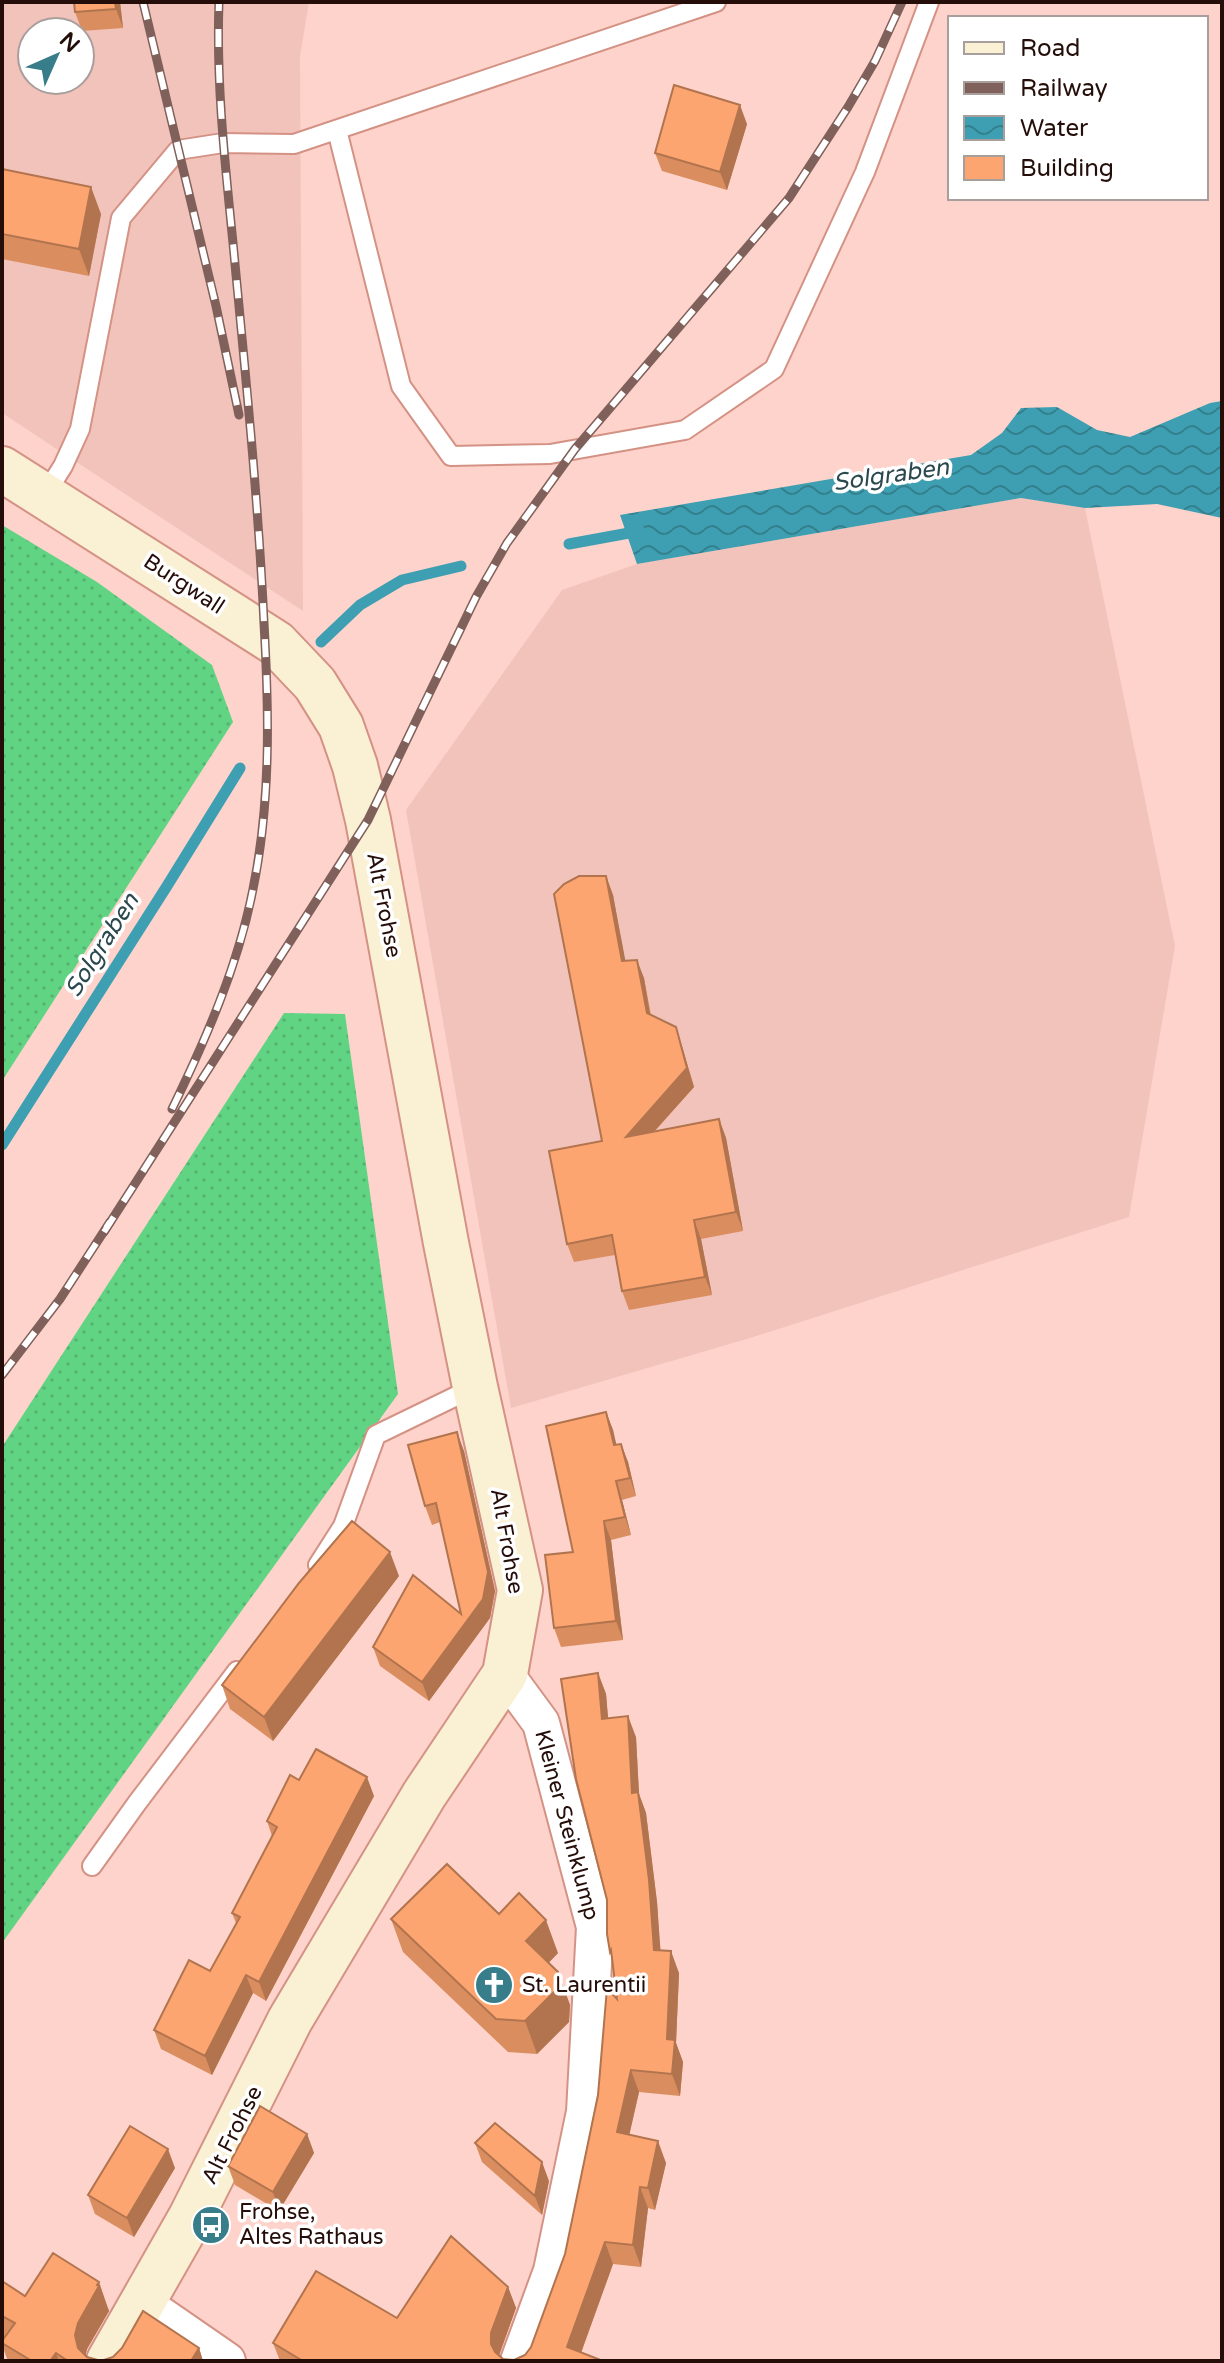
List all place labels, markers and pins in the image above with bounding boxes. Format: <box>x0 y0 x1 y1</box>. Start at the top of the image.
church icon: St. Laurentii <box>473 1964 515 2006</box>
place label: St. Laurentii <box>522 1972 646 1998</box>
place label: Frohse, Altes Rathaus <box>239 2199 384 2250</box>
bus stop icon: Frohse, Altes Rathaus <box>190 2204 232 2246</box>

